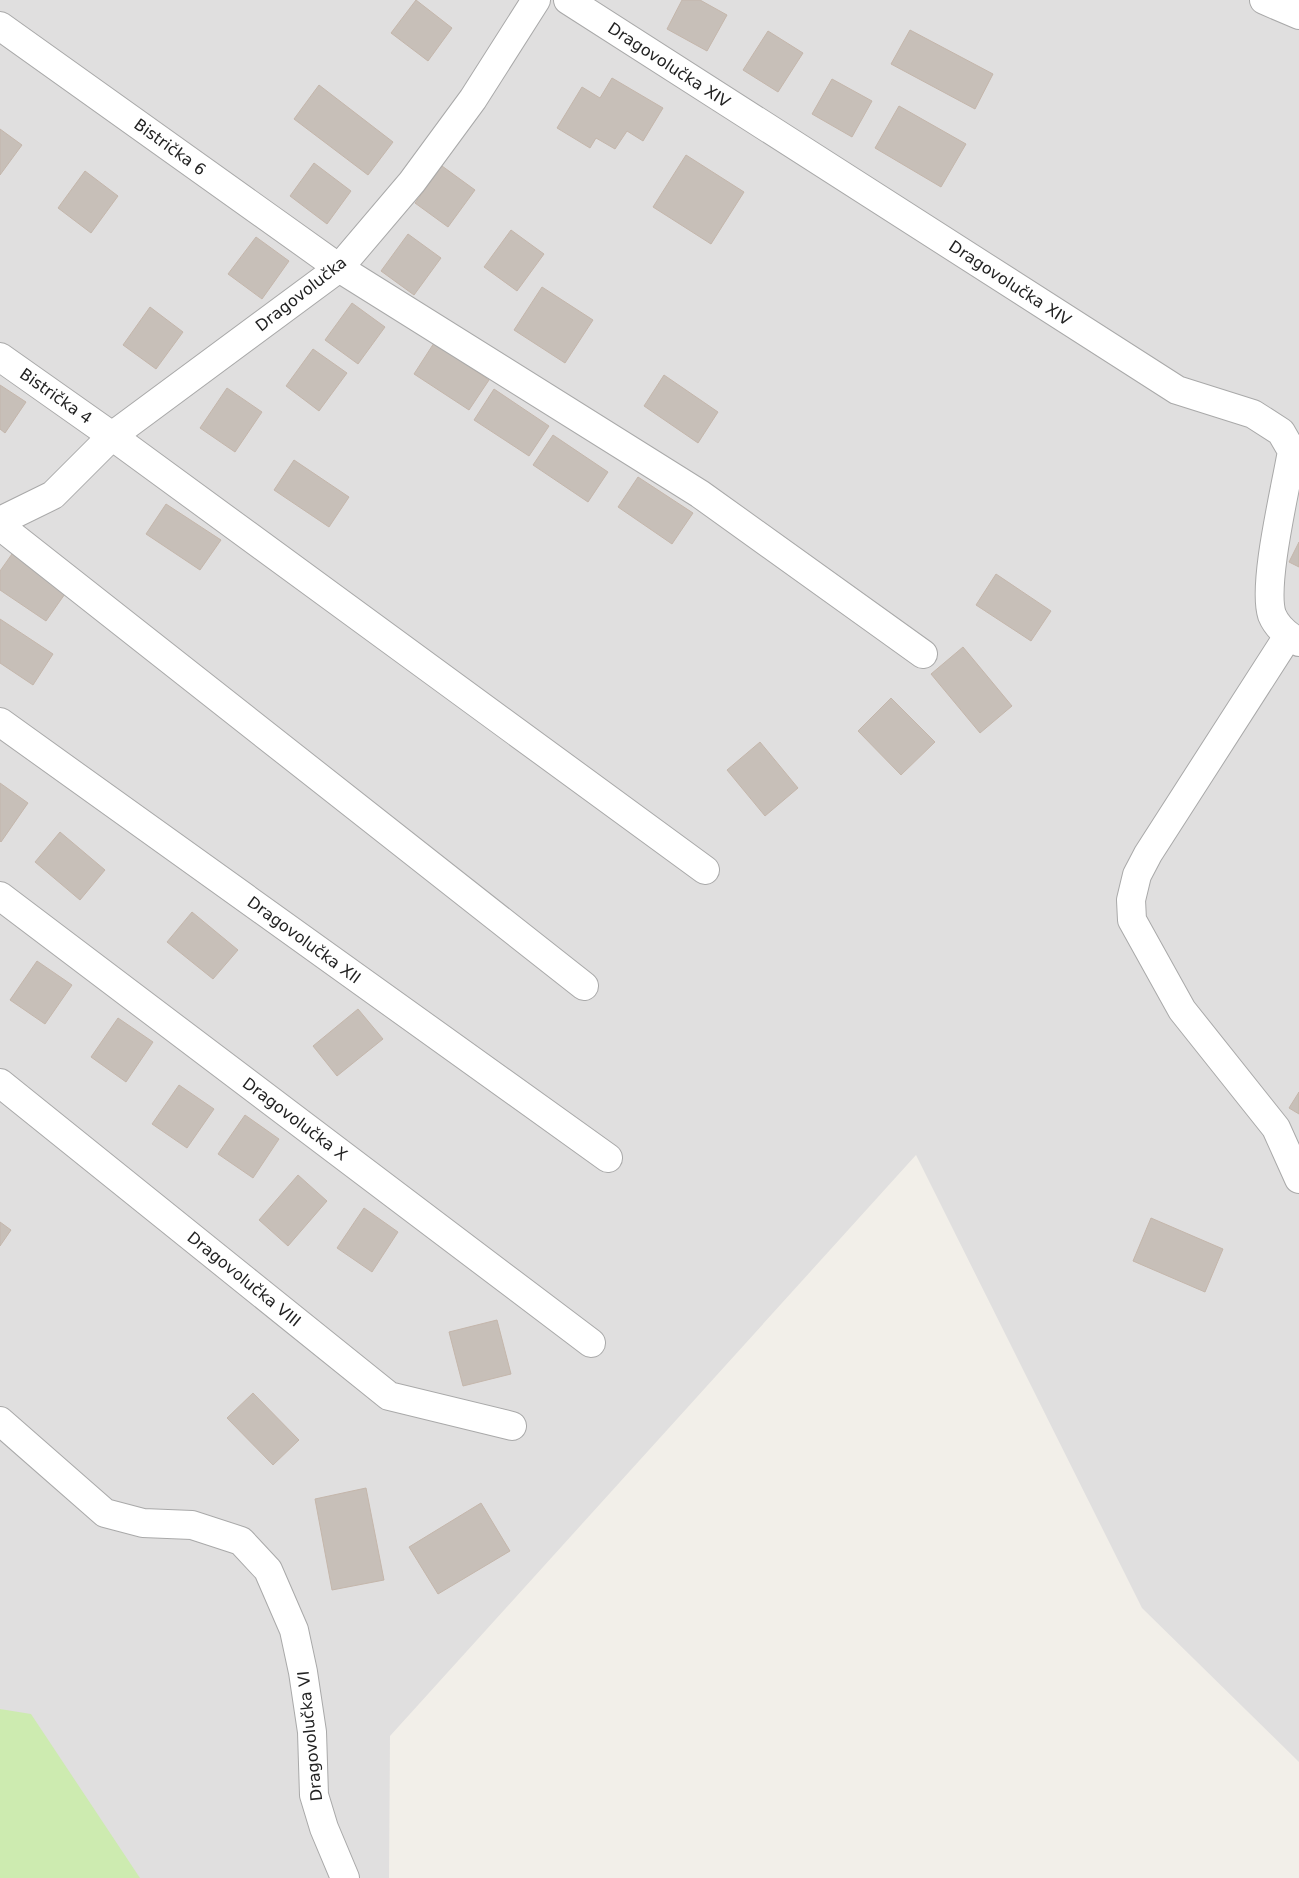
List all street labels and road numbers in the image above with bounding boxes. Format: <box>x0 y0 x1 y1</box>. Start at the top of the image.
street label: Dragovolučka XIV <box>604 18 734 112</box>
street label: Bistrička 6 <box>130 115 210 179</box>
street label: Dragovolučka XIV <box>945 236 1075 330</box>
street label: Dragovolučka <box>252 253 350 335</box>
street label: Bistrička 4 <box>16 364 96 428</box>
street label: Dragovolučka XII <box>244 892 364 988</box>
street label: Dragovolučka X <box>239 1073 351 1165</box>
street label: Dragovolučka VIII <box>184 1227 304 1331</box>
street label: Dragovolučka VI <box>294 1670 326 1802</box>

